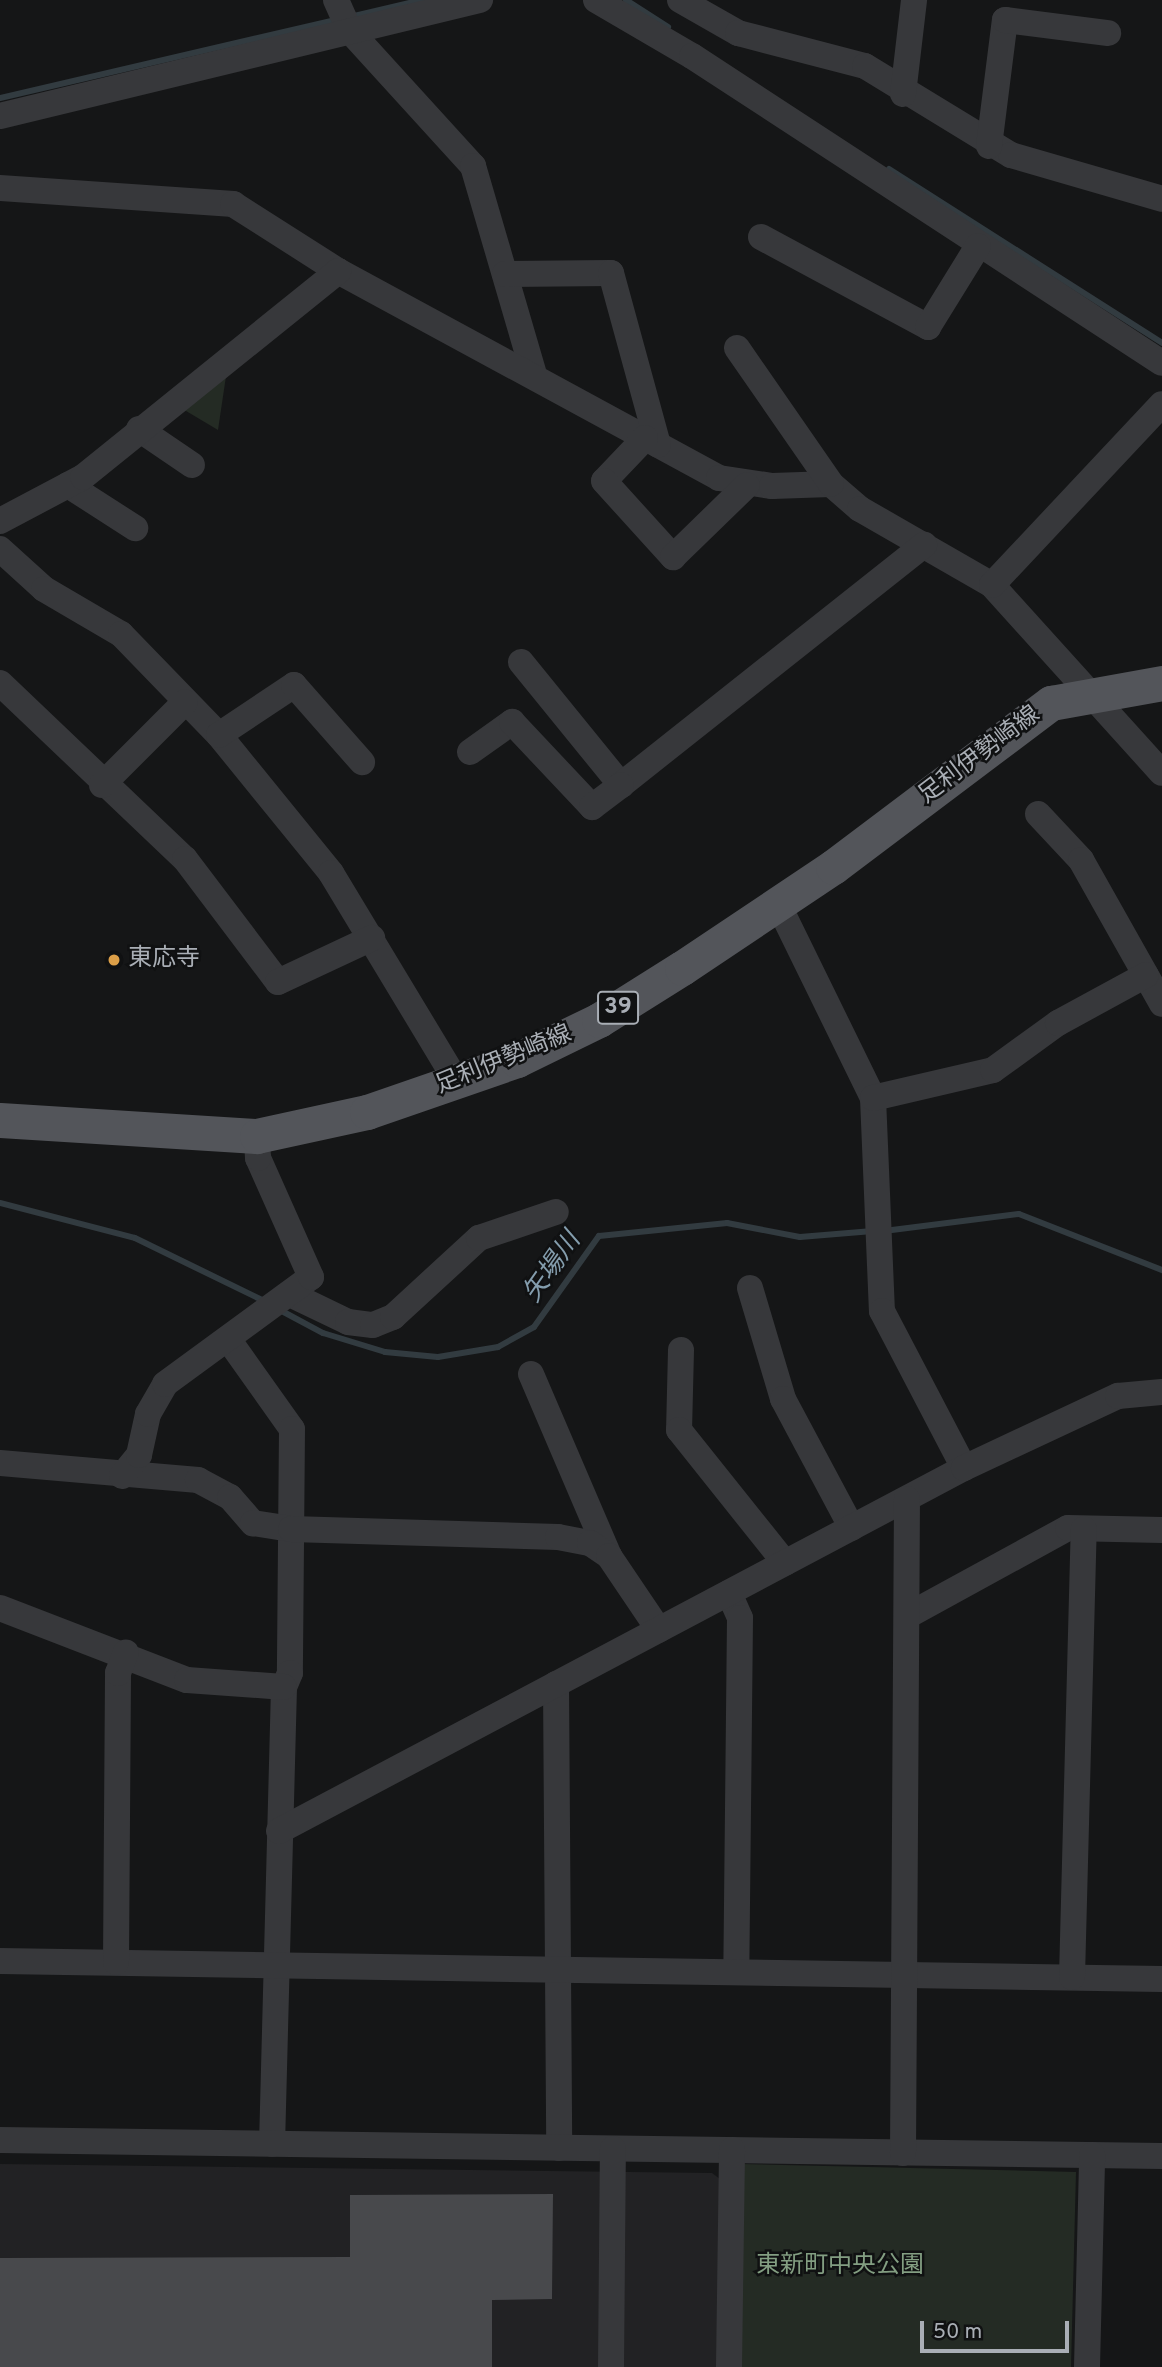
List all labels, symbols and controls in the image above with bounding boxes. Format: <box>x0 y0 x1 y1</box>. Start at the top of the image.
street label: 足利伊勢崎線 <box>914 701 1046 811</box>
place label: 東応寺 <box>128 946 200 974</box>
marker: 東応寺 <box>106 952 122 968</box>
road number: 39 <box>597 988 639 1028</box>
street label: 足利伊勢崎線 <box>432 1021 576 1101</box>
water label: 矢場川 <box>518 1227 588 1309</box>
park label: 東新町中央公園 <box>756 2253 924 2281</box>
scale bar <box>924 2308 1073 2352</box>
text: 50 m <box>933 2319 982 2346</box>

